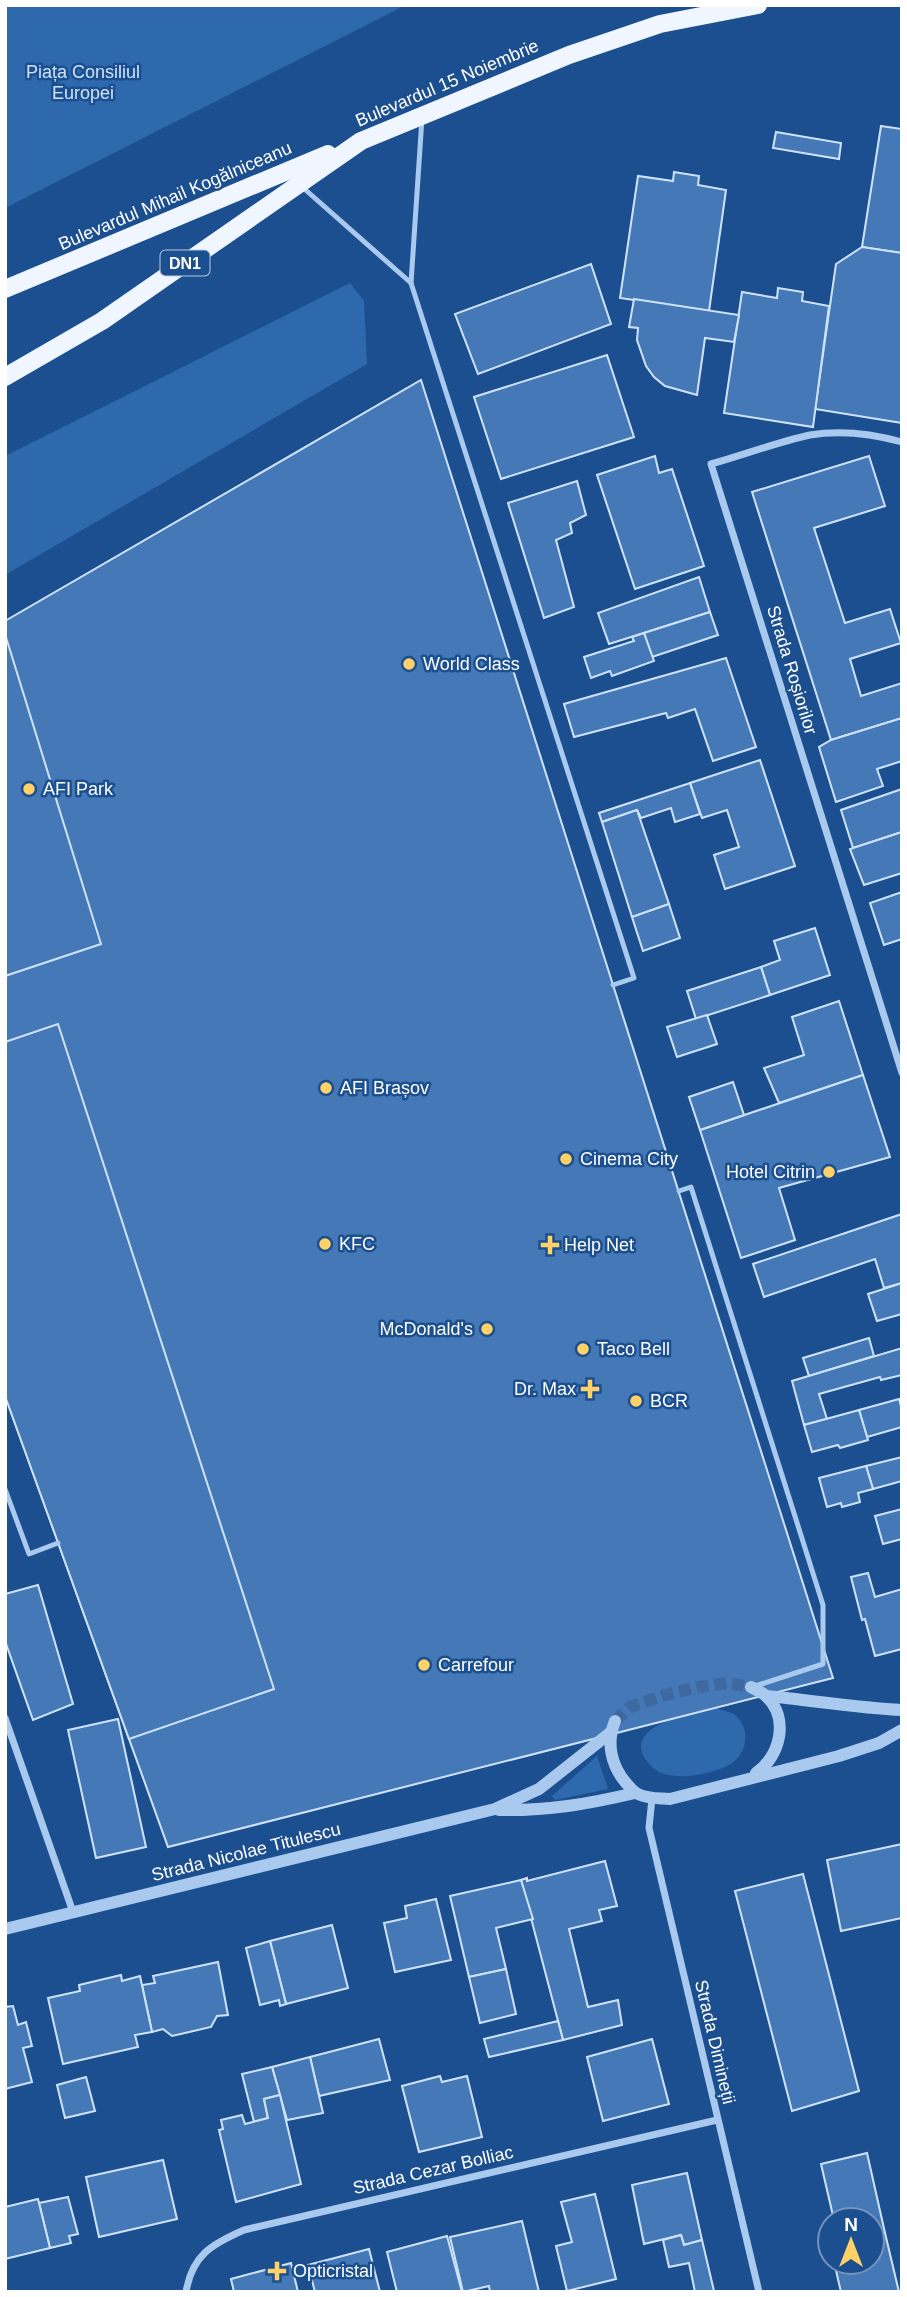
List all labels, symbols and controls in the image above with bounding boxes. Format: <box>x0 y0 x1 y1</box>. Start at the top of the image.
street label: Bulevardul 15 Noiembrie <box>352 35 542 131</box>
park label: Piața Consiliul Europei <box>26 62 140 103</box>
street label: Bulevardul Mihail Kogălniceanu <box>55 138 295 254</box>
road number: DN1 <box>160 250 210 276</box>
street label: Strada Roșiorilor <box>763 603 821 737</box>
place label: World Class <box>423 654 520 674</box>
marker: World Class <box>401 656 417 672</box>
place label: AFI Park <box>43 779 114 799</box>
marker: AFI Park <box>21 781 37 797</box>
place label: AFI Brașov <box>340 1078 429 1098</box>
marker: AFI Brașov <box>318 1080 334 1096</box>
place label: Cinema City <box>580 1149 678 1169</box>
marker: Cinema City <box>558 1151 574 1167</box>
place label: Hotel Citrin <box>726 1162 815 1182</box>
marker: Hotel Citrin <box>821 1164 837 1180</box>
place label: KFC <box>339 1234 375 1254</box>
place label: Help Net <box>564 1235 634 1255</box>
marker: KFC <box>317 1236 333 1252</box>
marker: Help Net <box>542 1237 558 1253</box>
place label: McDonald's <box>380 1319 473 1339</box>
marker: McDonald's <box>479 1321 495 1337</box>
place label: Taco Bell <box>597 1339 670 1359</box>
marker: Taco Bell <box>575 1341 591 1357</box>
place label: Dr. Max <box>514 1379 576 1399</box>
marker: Dr. Max <box>582 1381 598 1397</box>
place label: BCR <box>650 1391 688 1411</box>
marker: BCR <box>628 1393 644 1409</box>
place label: Carrefour <box>438 1655 514 1675</box>
marker: Carrefour <box>416 1657 432 1673</box>
street label: Strada Nicolae Titulescu <box>149 1819 343 1885</box>
street label: Strada Dimineții <box>691 1978 739 2106</box>
street label: Strada Cezar Bolliac <box>351 2142 515 2198</box>
north arrow <box>816 2206 886 2276</box>
text: N <box>844 2214 858 2235</box>
marker: Opticristal <box>267 2261 287 2281</box>
place label: Opticristal <box>293 2261 373 2281</box>

